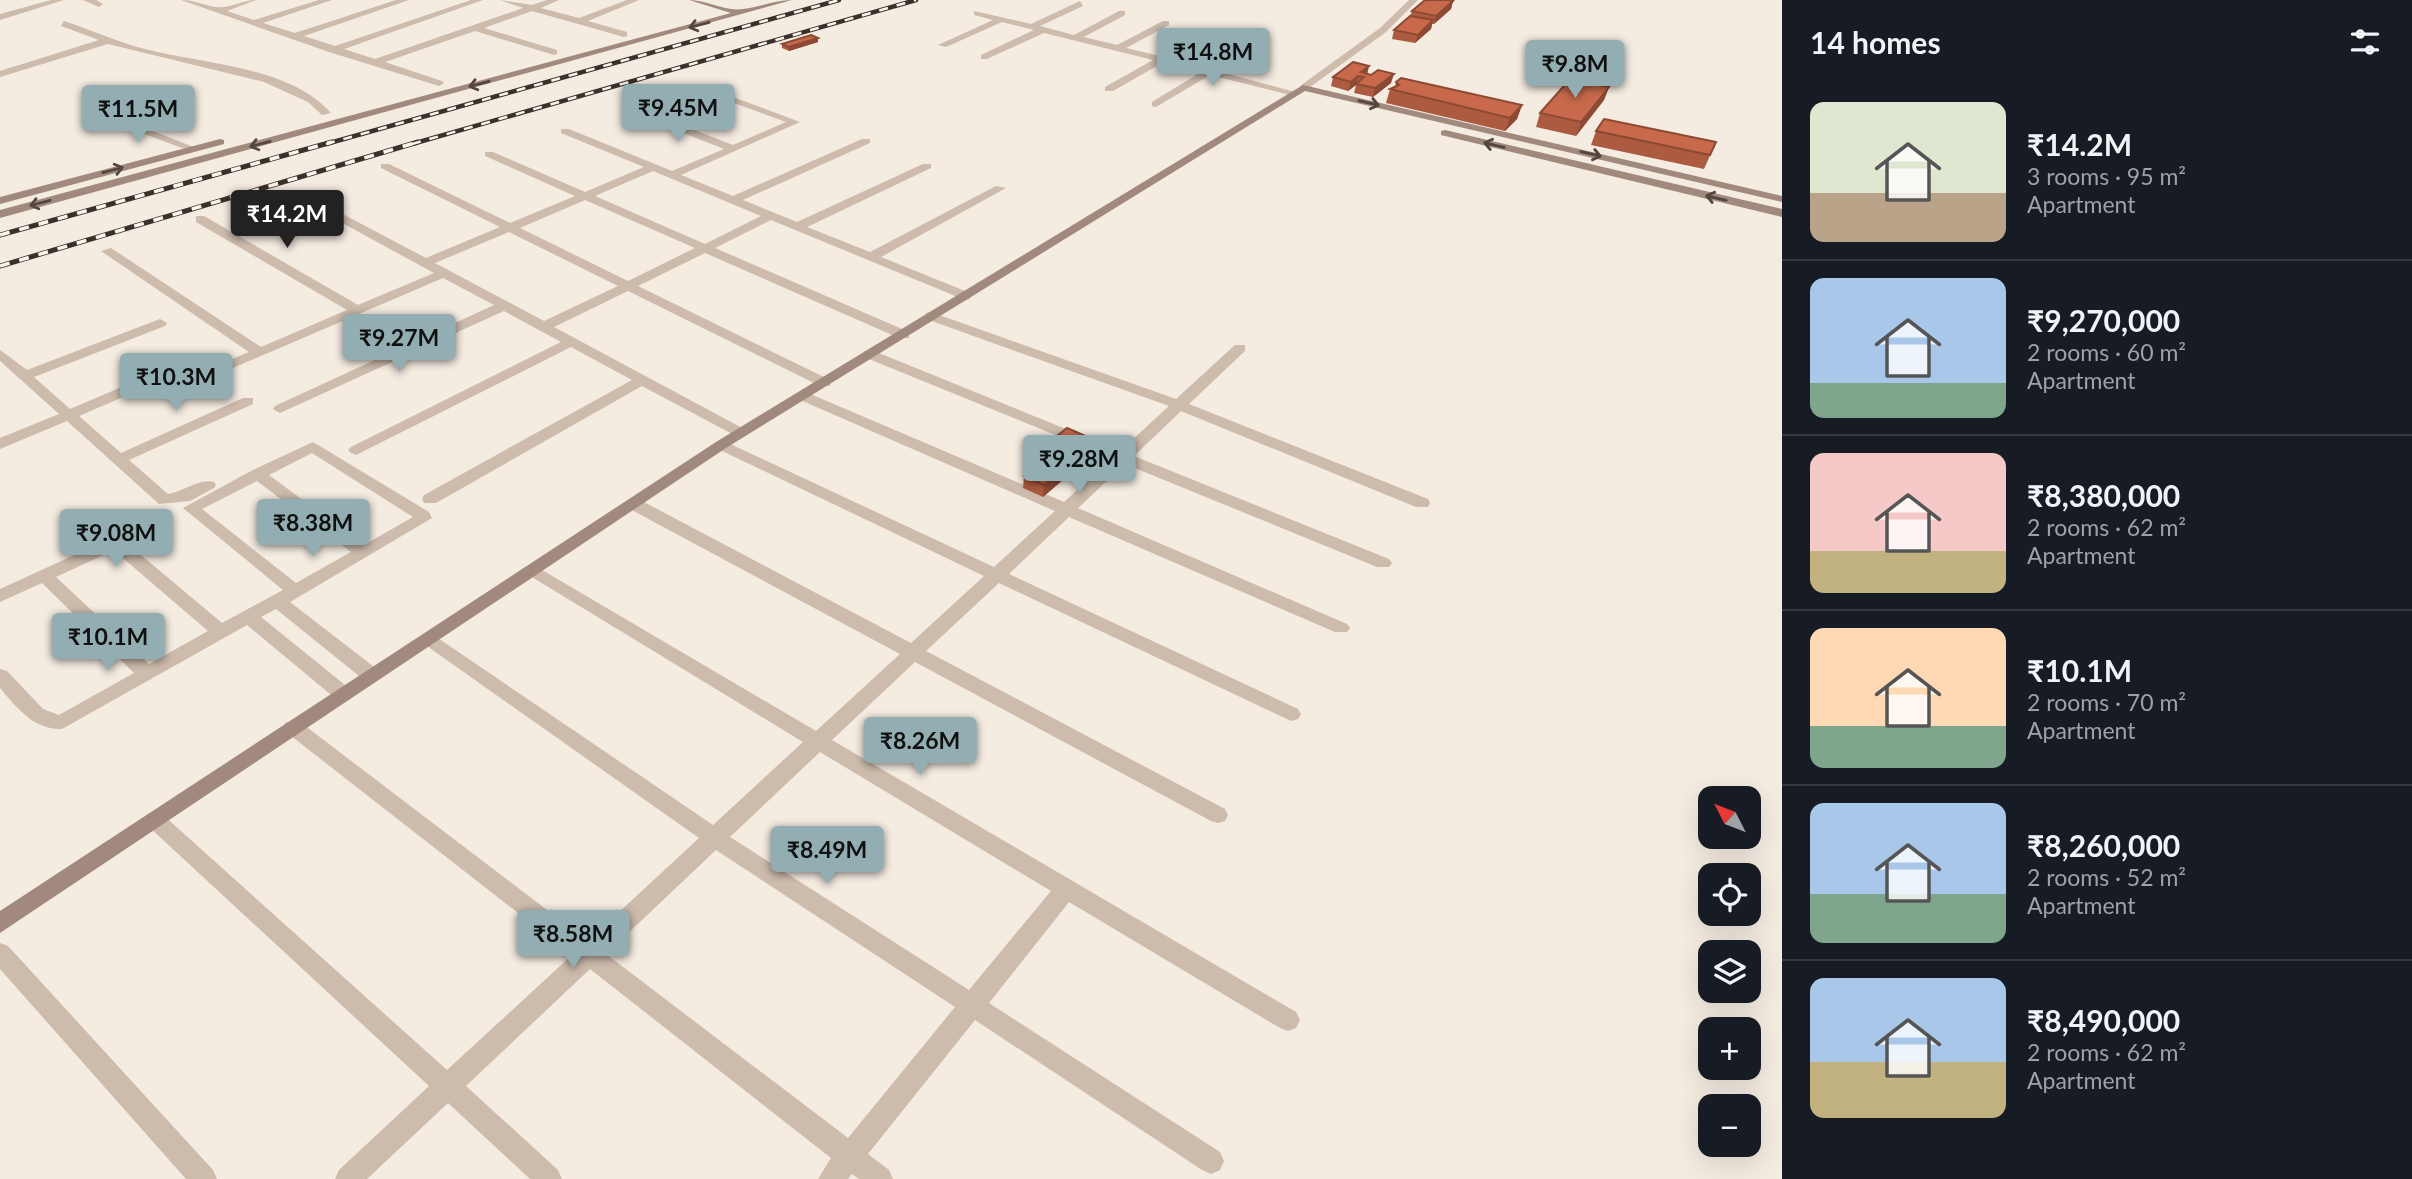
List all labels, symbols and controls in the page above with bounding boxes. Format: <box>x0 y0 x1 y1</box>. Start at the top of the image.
one-way arrow <box>688 19 710 32</box>
icon: filters <box>2346 23 2384 61</box>
text: 14 homes <box>1810 24 1941 60</box>
pin: ₹14.8M <box>1156 28 1270 88</box>
text: ₹14.8M <box>1173 37 1253 65</box>
pin: ₹9.8M <box>1526 41 1624 100</box>
text: ₹9.8M <box>1541 49 1609 77</box>
one-way arrow <box>469 78 491 91</box>
pin: ₹9.45M <box>621 85 735 144</box>
pin: ₹11.5M <box>81 86 195 145</box>
text: ₹9.45M <box>638 93 718 121</box>
text: ₹11.5M <box>98 94 178 122</box>
one-way arrow <box>1357 97 1380 110</box>
text: ₹14.2M <box>2027 126 2132 162</box>
icon: home <box>1866 130 1950 214</box>
one-way arrow <box>249 138 271 151</box>
one-way arrow <box>1483 138 1506 151</box>
one-way arrow <box>1579 148 1602 162</box>
text: 3 rooms · 95 m² <box>2027 162 2186 190</box>
one-way arrow <box>102 163 124 176</box>
pin: ₹14.2M <box>230 190 344 250</box>
one-way arrow <box>1705 190 1728 204</box>
text: Apartment <box>2027 190 2135 218</box>
one-way arrow <box>29 197 52 210</box>
text: ₹14.2M <box>247 199 327 227</box>
text: ₹9,270,000 <box>2027 302 2180 338</box>
icon: home <box>1866 306 1950 390</box>
pin: ₹9.27M <box>342 314 456 374</box>
text: ₹9.27M <box>359 323 439 351</box>
text: 2 rooms · 60 m² <box>2027 338 2186 366</box>
pin: ₹10.3M <box>119 354 233 413</box>
text: ₹10.3M <box>136 362 216 390</box>
text: Apartment <box>2027 366 2135 394</box>
pin: ₹9.28M <box>1022 435 1136 495</box>
text: ₹9.28M <box>1039 444 1119 472</box>
text: ₹8,380,000 <box>2027 477 2180 513</box>
icon: home <box>1866 481 1950 565</box>
pin: ₹8.38M <box>256 500 370 559</box>
text: ₹8.38M <box>273 508 353 536</box>
pin: ₹9.08M <box>59 510 173 569</box>
text: 2 rooms · 62 m² <box>2027 513 2186 541</box>
text: ₹9.08M <box>76 518 156 546</box>
text: Apartment <box>2027 541 2135 569</box>
pin: ₹10.1M <box>51 614 165 673</box>
text: ₹10.1M <box>68 622 148 650</box>
text: ₹10.1M <box>2027 652 2132 688</box>
icon: home <box>1866 656 1950 740</box>
text: 2 rooms · 70 m² <box>2027 688 2186 716</box>
text: Apartment <box>2027 716 2135 744</box>
pin: ₹8.26M <box>863 718 977 777</box>
text: ₹8.26M <box>880 726 960 754</box>
north arrow <box>1698 786 1760 849</box>
map controls <box>1698 786 1761 1157</box>
pin: ₹8.49M <box>770 826 884 886</box>
text: ₹8,260,000 <box>2027 827 2180 863</box>
icon: home <box>1866 831 1950 915</box>
text: ₹8.49M <box>787 835 867 863</box>
button: locate <box>1698 863 1761 926</box>
text: 2 rooms · 52 m² <box>2027 863 2186 891</box>
text: Apartment <box>2027 891 2135 919</box>
pin: ₹8.58M <box>516 911 630 970</box>
text: ₹8.58M <box>533 919 613 947</box>
button: layers <box>1698 940 1761 1003</box>
text: ₹8,490,000 <box>2027 1002 2180 1038</box>
icon: home <box>1866 1006 1950 1090</box>
button: + <box>1698 1017 1761 1080</box>
text: 2 rooms · 62 m² <box>2027 1038 2186 1066</box>
text: Apartment <box>2027 1066 2135 1094</box>
button: − <box>1698 1094 1761 1157</box>

